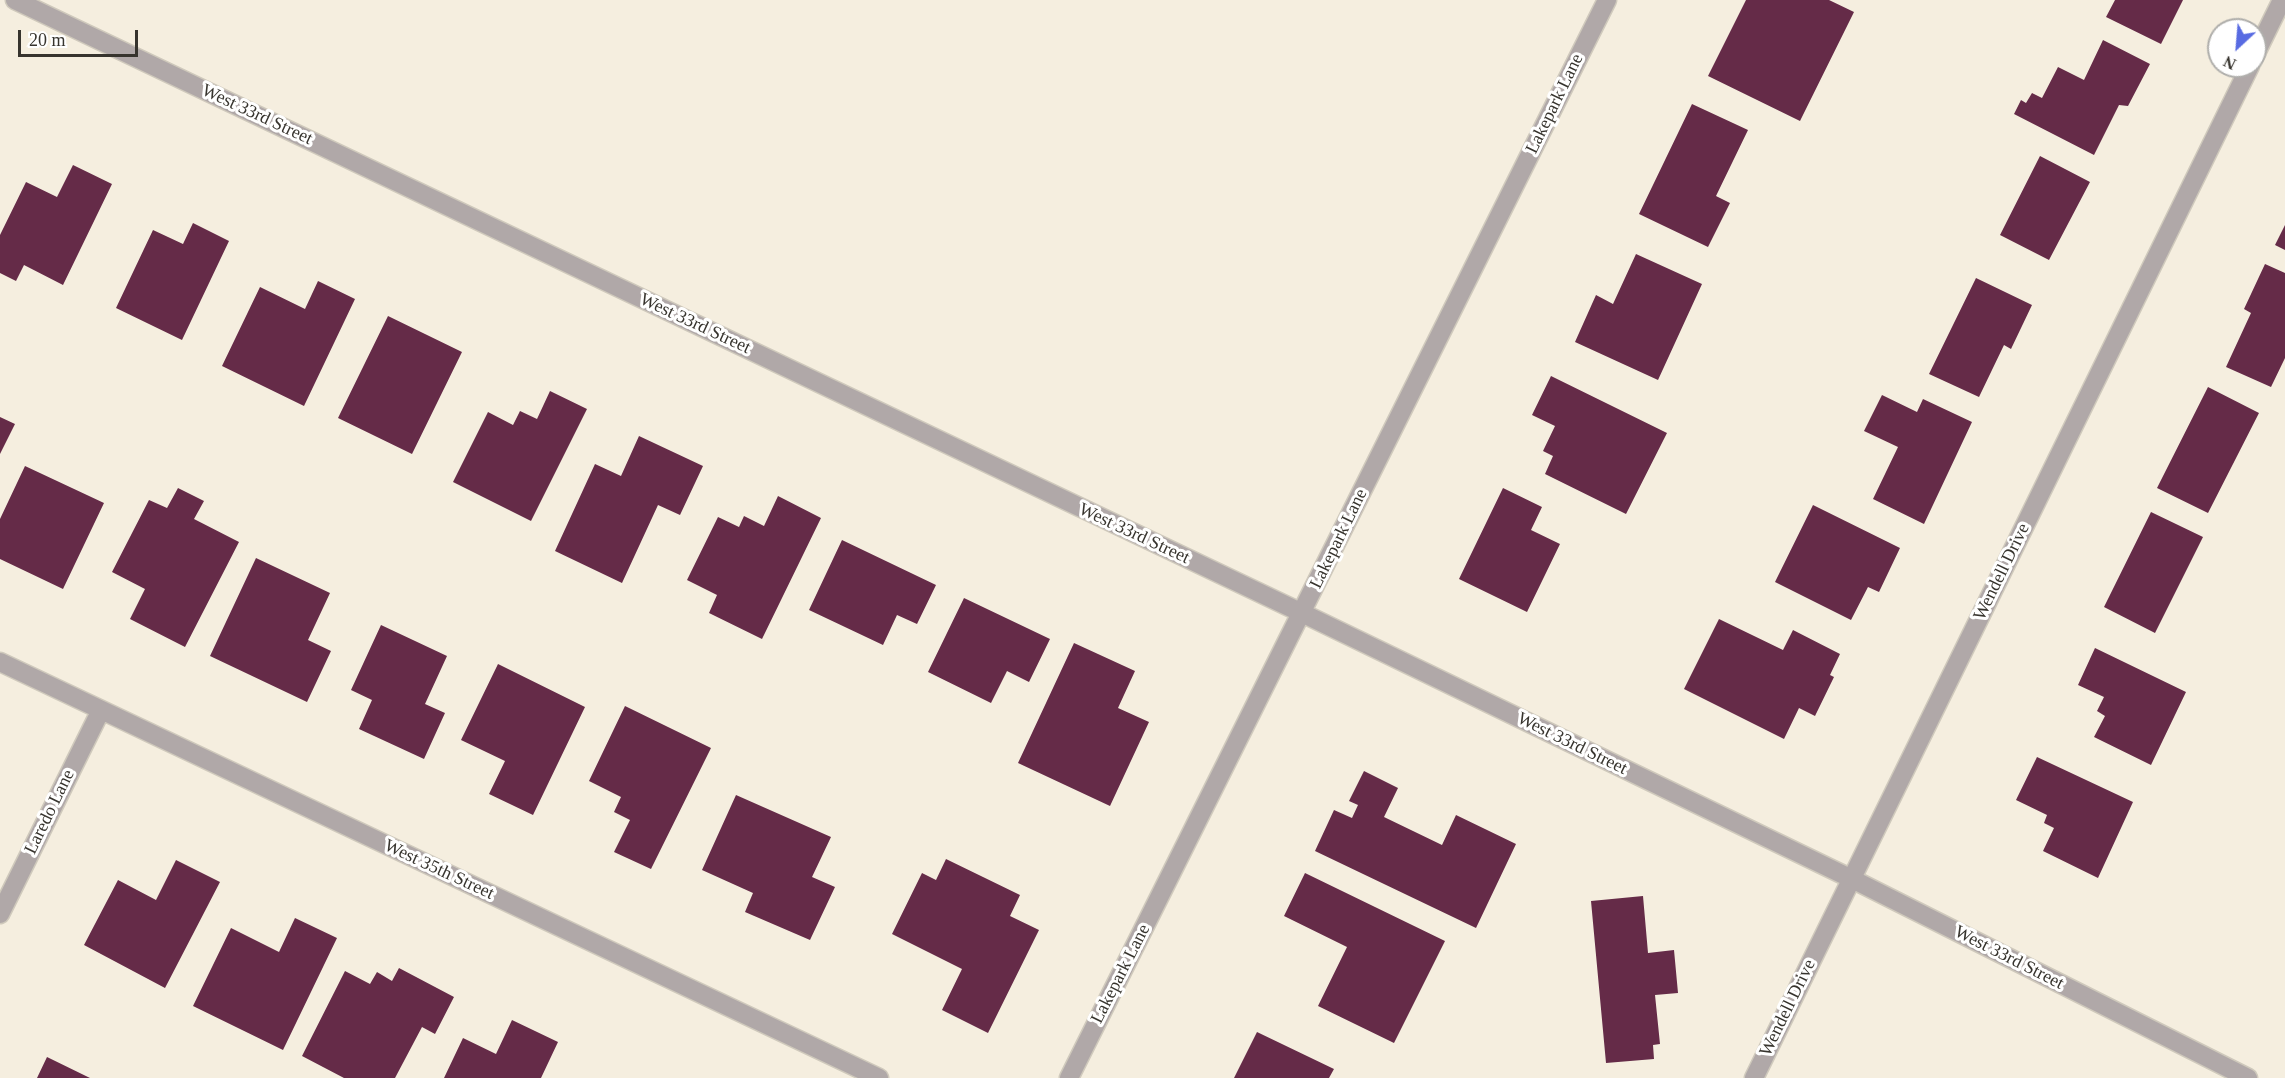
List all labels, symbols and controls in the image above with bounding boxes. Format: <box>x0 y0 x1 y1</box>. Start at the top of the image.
scale bar <box>21 18 141 56</box>
north arrow <box>2207 18 2267 78</box>
text: 20 m <box>29 30 66 50</box>
street label: Lakepark Lane <box>1522 51 1588 157</box>
text: N <box>2221 53 2239 73</box>
street label: West 33rd Street <box>198 80 316 150</box>
street label: West 33rd Street <box>636 289 754 359</box>
street label: Lakepark Lane <box>1306 486 1372 592</box>
street label: West 33rd Street <box>1075 499 1193 569</box>
street label: Wendell Drive <box>1969 520 2035 624</box>
street label: West 33rd Street <box>1514 708 1630 780</box>
street label: Laredo Lane <box>20 766 80 858</box>
street label: West 35th Street <box>381 835 497 905</box>
street label: Lakepark Lane <box>1087 921 1155 1027</box>
street label: West 33rd Street <box>1951 921 2067 995</box>
street label: Wendell Drive <box>1755 956 1821 1060</box>

